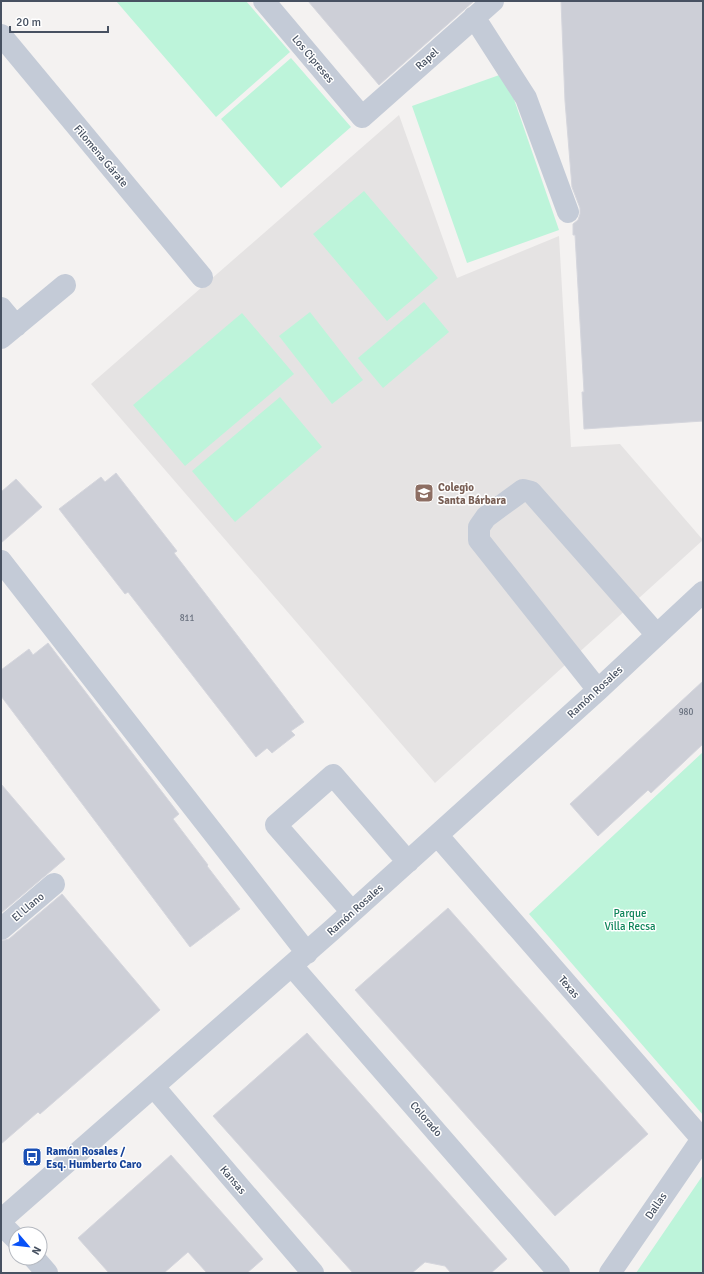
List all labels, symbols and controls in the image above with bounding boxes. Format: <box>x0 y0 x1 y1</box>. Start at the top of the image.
scale bar <box>10 8 108 34</box>
text: 20 m <box>16 15 41 30</box>
street label: Los Cipreses <box>289 32 337 86</box>
street label: Rapel <box>413 45 441 73</box>
street label: Filomena Gárate <box>71 122 131 190</box>
place label: Colegio Santa Bárbara <box>438 481 507 507</box>
school or university icon: Colegio Santa Bárbara <box>413 482 435 504</box>
house number: 811 <box>180 613 194 624</box>
street label: Ramón Rosales <box>565 663 626 721</box>
house number: 980 <box>679 707 693 718</box>
street label: Ramón Rosales <box>324 881 386 939</box>
street label: El Llano <box>9 890 47 924</box>
park label: Parque Villa Recsa <box>604 907 656 933</box>
street label: Texas <box>556 973 582 1001</box>
street label: Colorado <box>407 1099 445 1139</box>
place label: Ramón Rosales / Esq. Humberto Caro <box>46 1145 142 1171</box>
bus stop icon: Ramón Rosales / Esq. Humberto Caro <box>21 1146 43 1168</box>
street label: Kansas <box>217 1163 249 1197</box>
street label: Dallas <box>642 1190 670 1222</box>
north arrow <box>8 1226 48 1266</box>
text: N <box>29 1244 44 1257</box>

